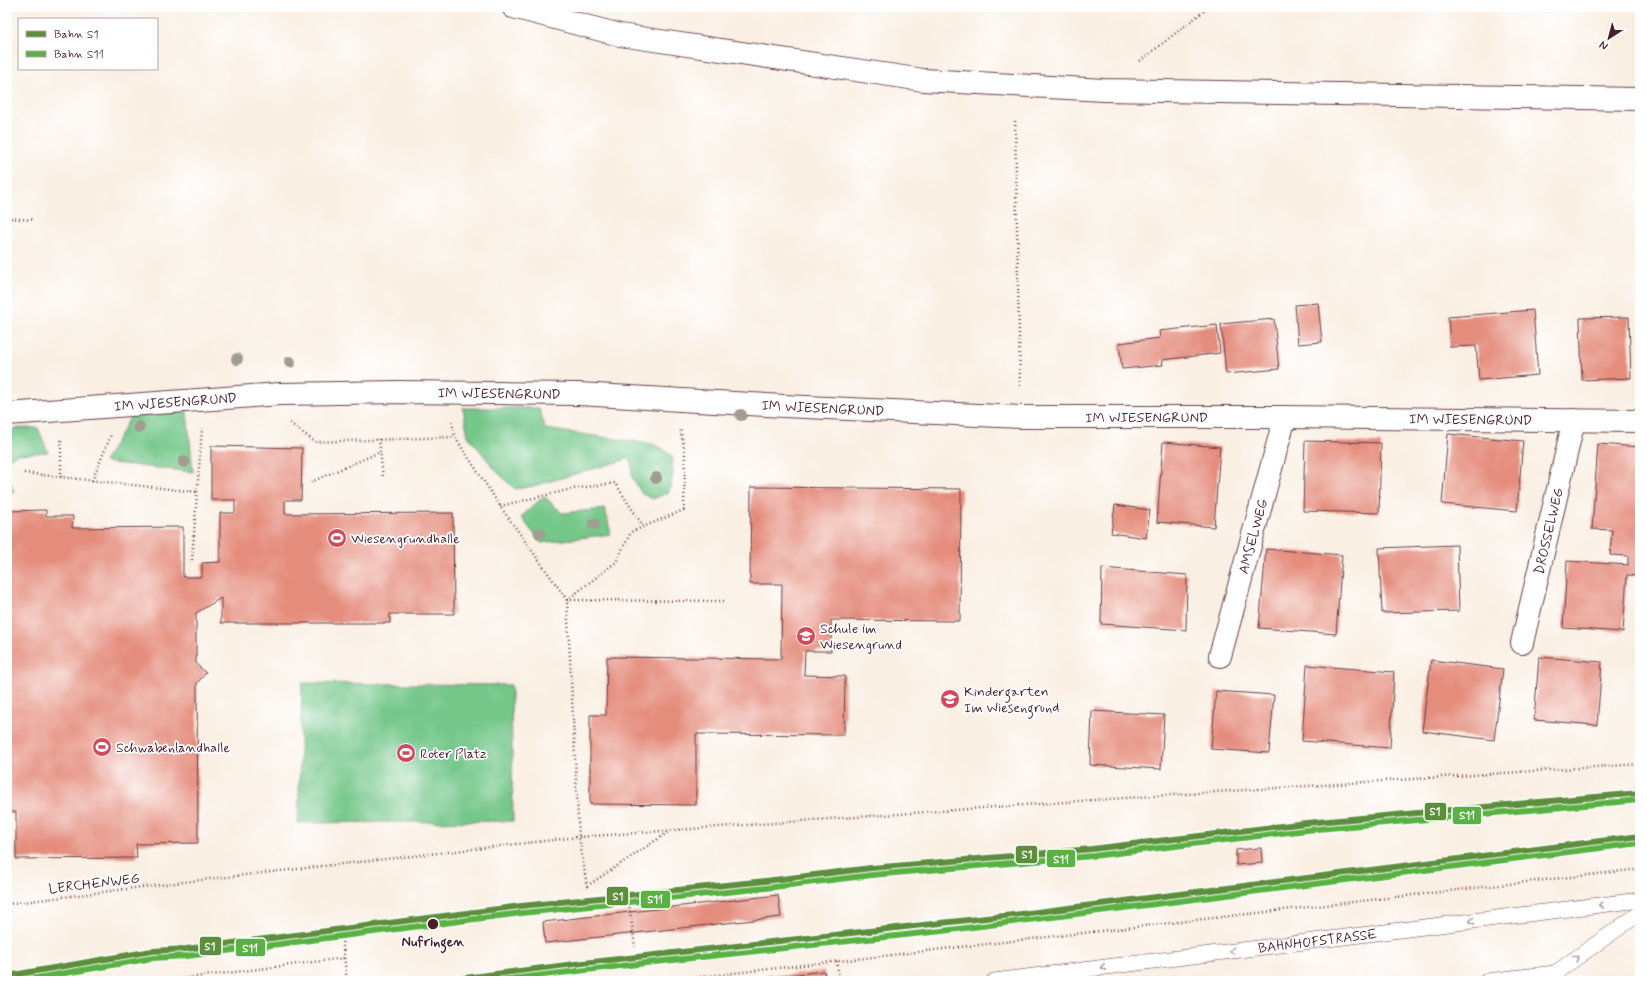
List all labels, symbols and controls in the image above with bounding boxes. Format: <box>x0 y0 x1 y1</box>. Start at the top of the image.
legend <box>18 18 158 70</box>
north arrow <box>1589 18 1629 58</box>
text: Bahn S1 <box>54 27 99 43</box>
text: N <box>1597 37 1611 53</box>
text: Bahn S11 <box>54 47 104 63</box>
street label: IM WIESENGRUND <box>438 384 561 404</box>
street label: IM WIESENGRUND <box>114 389 238 416</box>
street label: IM WIESENGRUND <box>761 397 885 421</box>
street label: IM WIESENGRUND <box>1085 409 1208 427</box>
street label: IM WIESENGRUND <box>1409 410 1532 430</box>
street label: DROSSELWEG <box>1530 486 1568 576</box>
street label: AMSELWEG <box>1235 497 1272 576</box>
sports icon: Wiesengrundhalle <box>326 527 348 549</box>
place label: Wiesengrundhalle <box>351 530 460 548</box>
place label: Schule im Wiesengrund <box>820 620 902 654</box>
school or university icon: Schule im Wiesengrund <box>795 625 817 647</box>
place label: Kindergarten Im Wiesengrund <box>964 683 1059 719</box>
school or university icon: Kindergarten Im Wiesengrund <box>939 688 961 710</box>
sports icon: Schwabenlandhalle <box>91 736 113 758</box>
place label: Schwabenlandhalle <box>116 739 230 757</box>
sports icon: Roter Platz <box>395 742 417 764</box>
place label: Roter Platz <box>420 745 487 763</box>
line badge: S1 <box>1424 802 1447 821</box>
text: S1 <box>1429 805 1441 819</box>
line badge: S11 <box>1452 806 1482 825</box>
text: S11 <box>1459 809 1475 823</box>
line badge: S1 <box>1015 845 1038 864</box>
text: S1 <box>1021 848 1033 862</box>
line badge: S11 <box>1046 849 1076 868</box>
text: S11 <box>1053 853 1069 867</box>
street label: LERCHENWEG <box>48 869 141 899</box>
line badge: S1 <box>606 886 629 906</box>
text: S1 <box>612 890 624 904</box>
line badge: S11 <box>640 890 671 909</box>
text: S11 <box>647 893 663 907</box>
one-way arrow <box>1598 900 1604 909</box>
one-way arrow <box>1469 916 1475 925</box>
marker: Nufringen <box>426 917 440 931</box>
street label: BAHNHOFSTRASSE <box>1257 925 1378 958</box>
place label: Nufringen <box>402 933 465 954</box>
line badge: S1 <box>199 936 222 956</box>
line badge: S11 <box>235 938 266 957</box>
text: S1 <box>204 940 216 954</box>
text: S11 <box>242 942 258 956</box>
one-way arrow <box>1229 946 1235 955</box>
one-way arrow <box>1572 956 1579 963</box>
one-way arrow <box>1100 963 1106 972</box>

